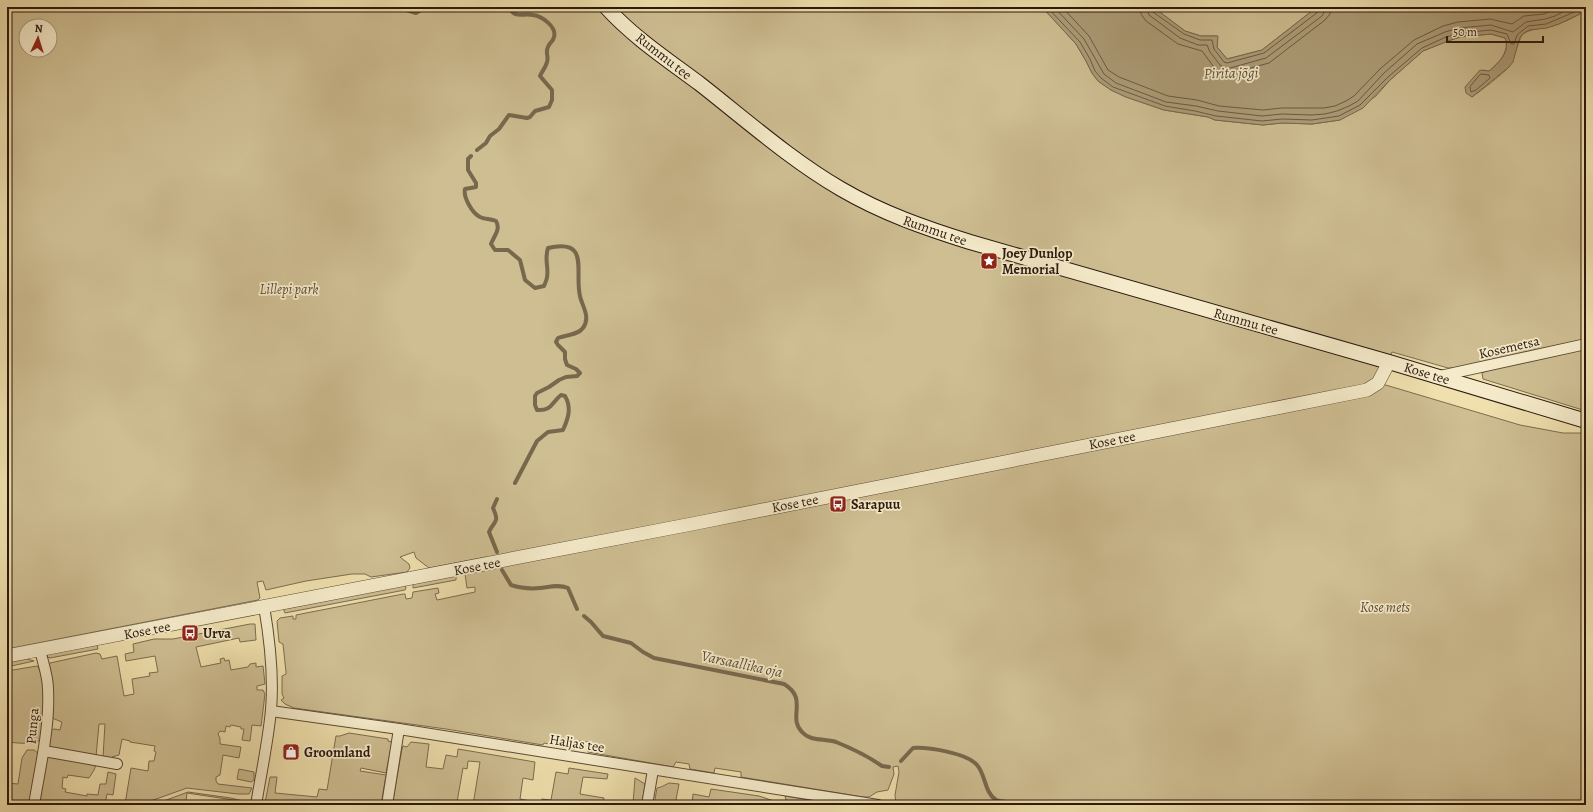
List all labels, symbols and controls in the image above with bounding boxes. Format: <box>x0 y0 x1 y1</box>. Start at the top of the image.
north arrow <box>18 18 58 58</box>
scale bar <box>1447 18 1543 44</box>
text: N <box>34 21 43 36</box>
text: 50 m <box>1453 24 1477 40</box>
street label: Rummu tee <box>632 28 696 84</box>
water label: Pirita jõgi <box>1203 63 1259 83</box>
street label: Rummu tee <box>900 211 969 250</box>
place label: Joey Dunlop Memorial <box>1002 244 1073 279</box>
place icon: Joey Dunlop Memorial <box>979 251 999 271</box>
park label: Lillepi park <box>259 280 319 299</box>
street label: Rummu tee <box>1211 303 1280 340</box>
street label: Kosemetsa <box>1477 331 1542 364</box>
street label: Kose tee <box>1402 357 1452 389</box>
street label: Kose tee <box>1087 427 1137 454</box>
street label: Kose tee <box>770 490 820 517</box>
bus stop icon: Sarapuu <box>828 494 848 514</box>
place label: Sarapuu <box>851 495 901 514</box>
street label: Kose tee <box>452 553 502 580</box>
park label: Kose mets <box>1360 598 1410 617</box>
street label: Kose tee <box>122 617 172 644</box>
bus stop icon: Urva <box>180 623 200 643</box>
place label: Urva <box>203 624 231 643</box>
water label: Varsaallika oja <box>700 646 785 682</box>
street label: Punga <box>21 707 44 745</box>
street label: Haljas tee <box>548 730 606 757</box>
shop icon: Groomland <box>281 742 301 762</box>
place label: Groomland <box>304 743 371 762</box>

